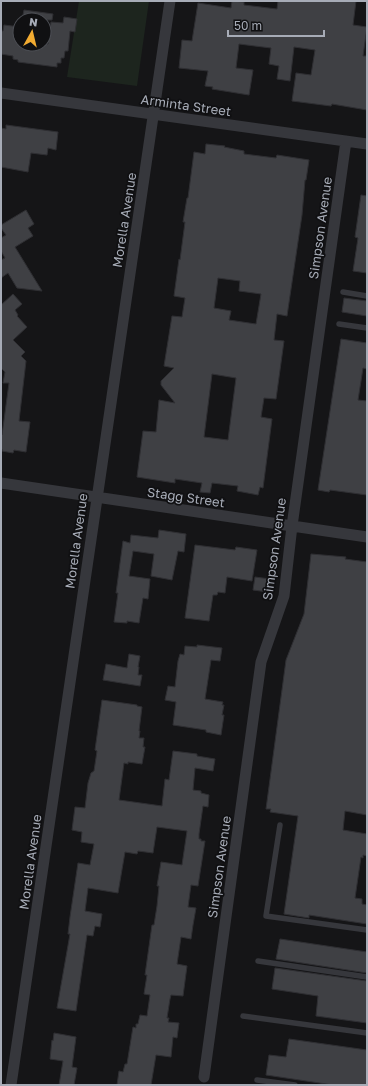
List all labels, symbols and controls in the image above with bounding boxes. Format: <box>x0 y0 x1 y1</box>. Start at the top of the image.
north arrow <box>12 12 52 52</box>
scale bar <box>228 12 324 38</box>
text: N <box>28 15 39 29</box>
text: 50 m <box>234 18 262 33</box>
street label: Arminta Street <box>140 91 232 119</box>
street label: Morella Avenue <box>109 171 139 269</box>
street label: Simpson Avenue <box>305 176 335 280</box>
street label: Stagg Street <box>146 484 226 510</box>
street label: Morella Avenue <box>61 492 91 590</box>
street label: Simpson Avenue <box>259 497 289 601</box>
street label: Morella Avenue <box>15 813 45 911</box>
street label: Simpson Avenue <box>204 815 234 919</box>

